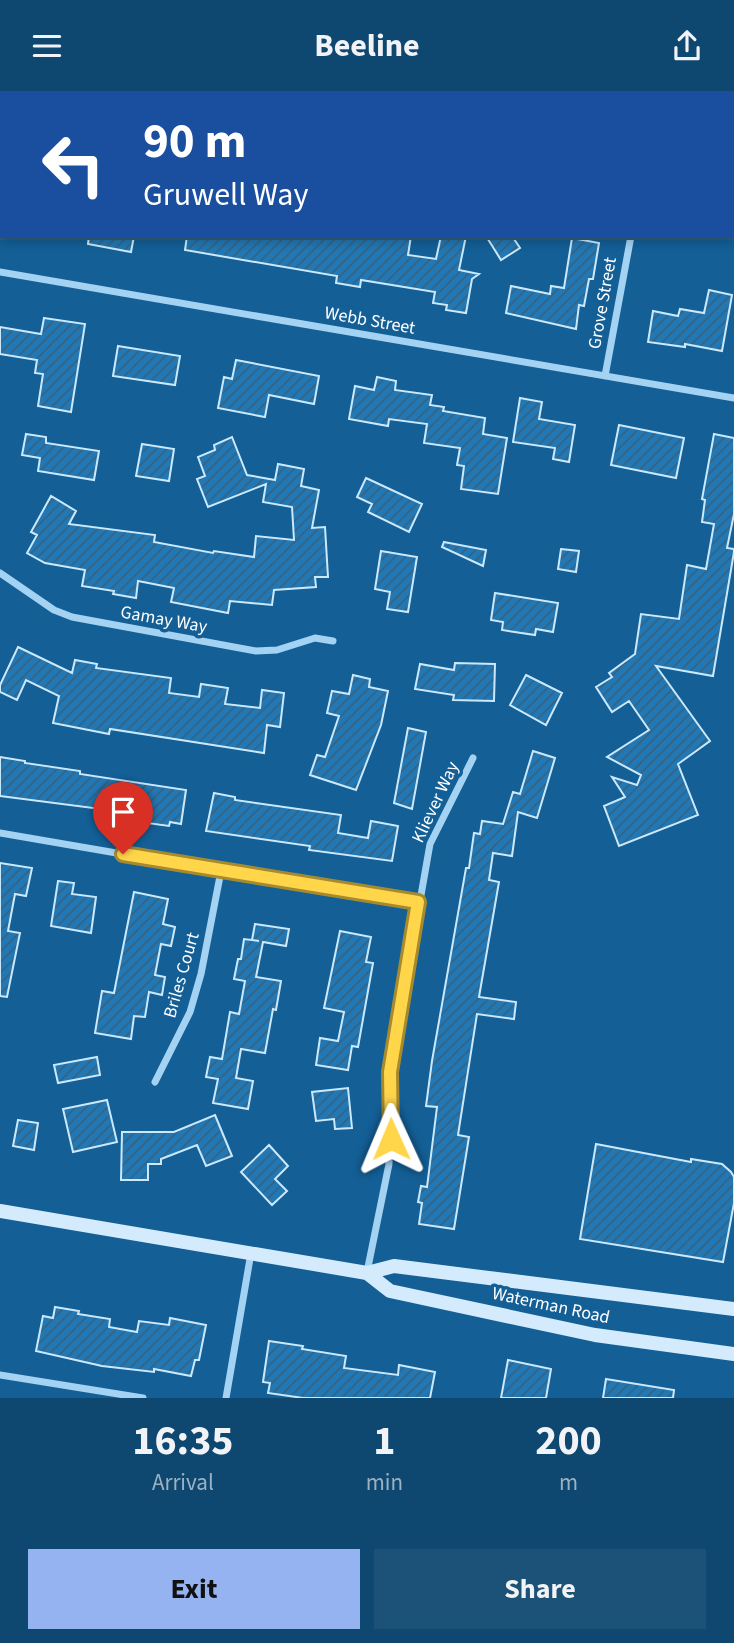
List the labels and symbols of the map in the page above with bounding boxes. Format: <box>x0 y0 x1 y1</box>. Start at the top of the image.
street label: Grove Street <box>582 255 623 351</box>
street label: Webb Street <box>323 300 417 341</box>
street label: Gamay Way <box>119 600 210 640</box>
street label: Kliever Way <box>406 757 465 847</box>
pin <box>93 782 153 854</box>
street label: Briles Court <box>157 929 206 1021</box>
position arrow <box>354 1102 428 1176</box>
street label: Waterman Road <box>490 1281 612 1330</box>

